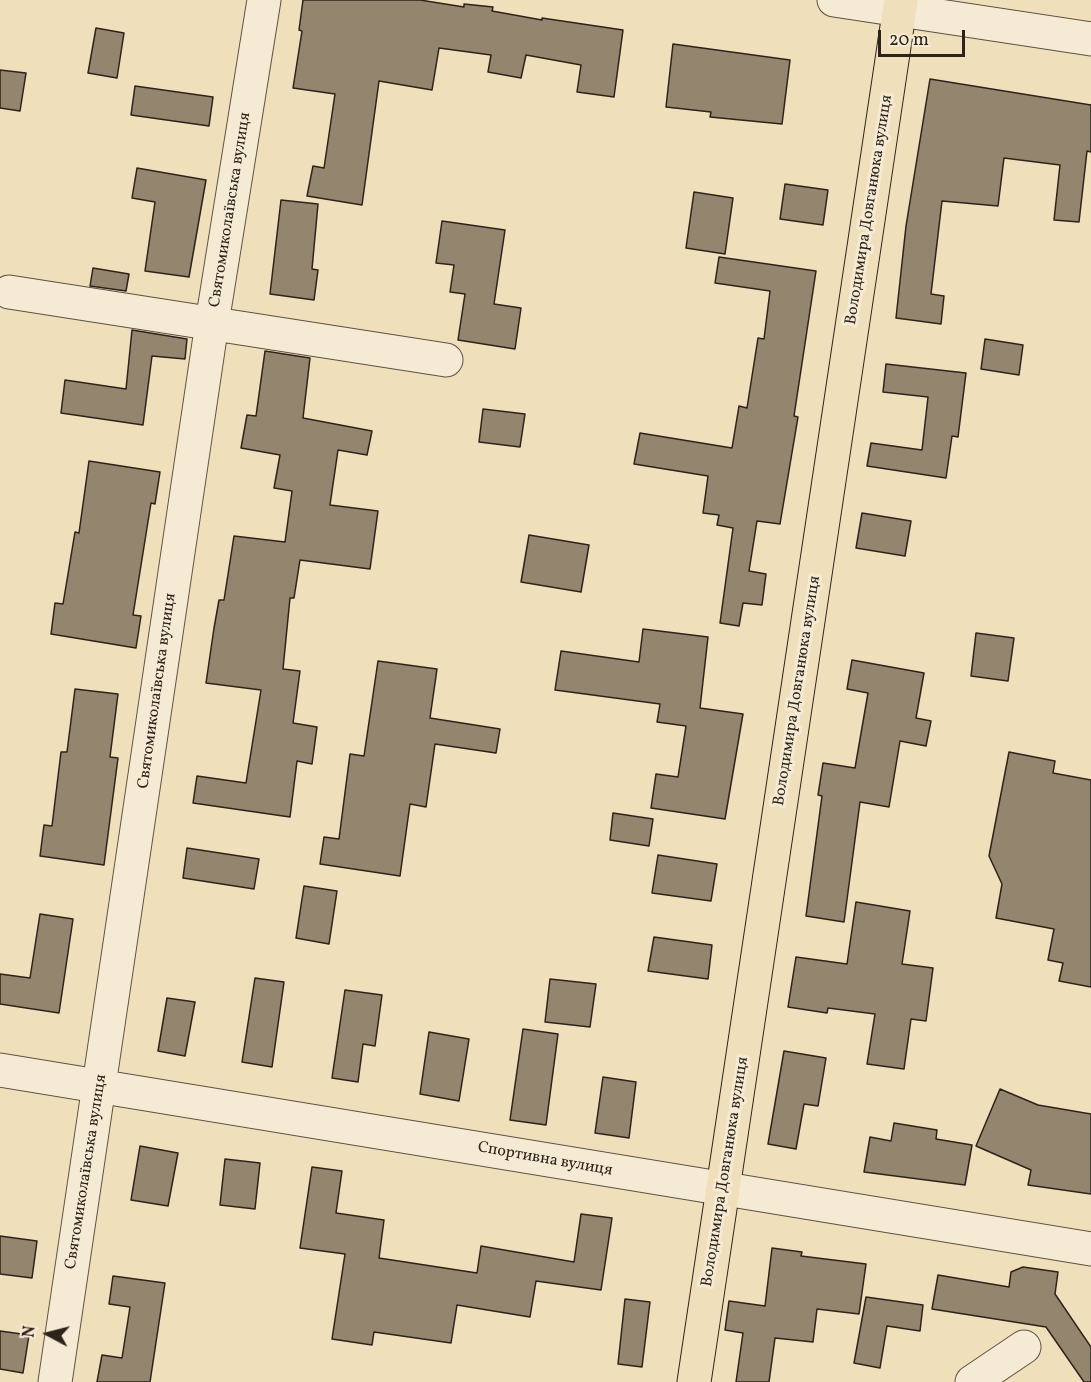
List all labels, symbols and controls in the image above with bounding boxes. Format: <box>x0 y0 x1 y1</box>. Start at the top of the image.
scale bar <box>881 18 968 56</box>
text: 20 m <box>889 28 929 53</box>
street label: Володимира Довганюка вулиця <box>842 94 898 326</box>
street label: Святомиколаївська вулиця <box>206 111 256 309</box>
street label: Володимира Довганюка вулиця <box>770 575 826 807</box>
street label: Святомиколаївська вулиця <box>135 592 181 790</box>
street label: Володимира Довганюка вулиця <box>698 1056 754 1288</box>
street label: Святомиколаївська вулиця <box>62 1073 112 1271</box>
street label: Спортивна вулиця <box>476 1139 614 1181</box>
north arrow <box>18 1304 78 1364</box>
text: N <box>19 1325 42 1339</box>

